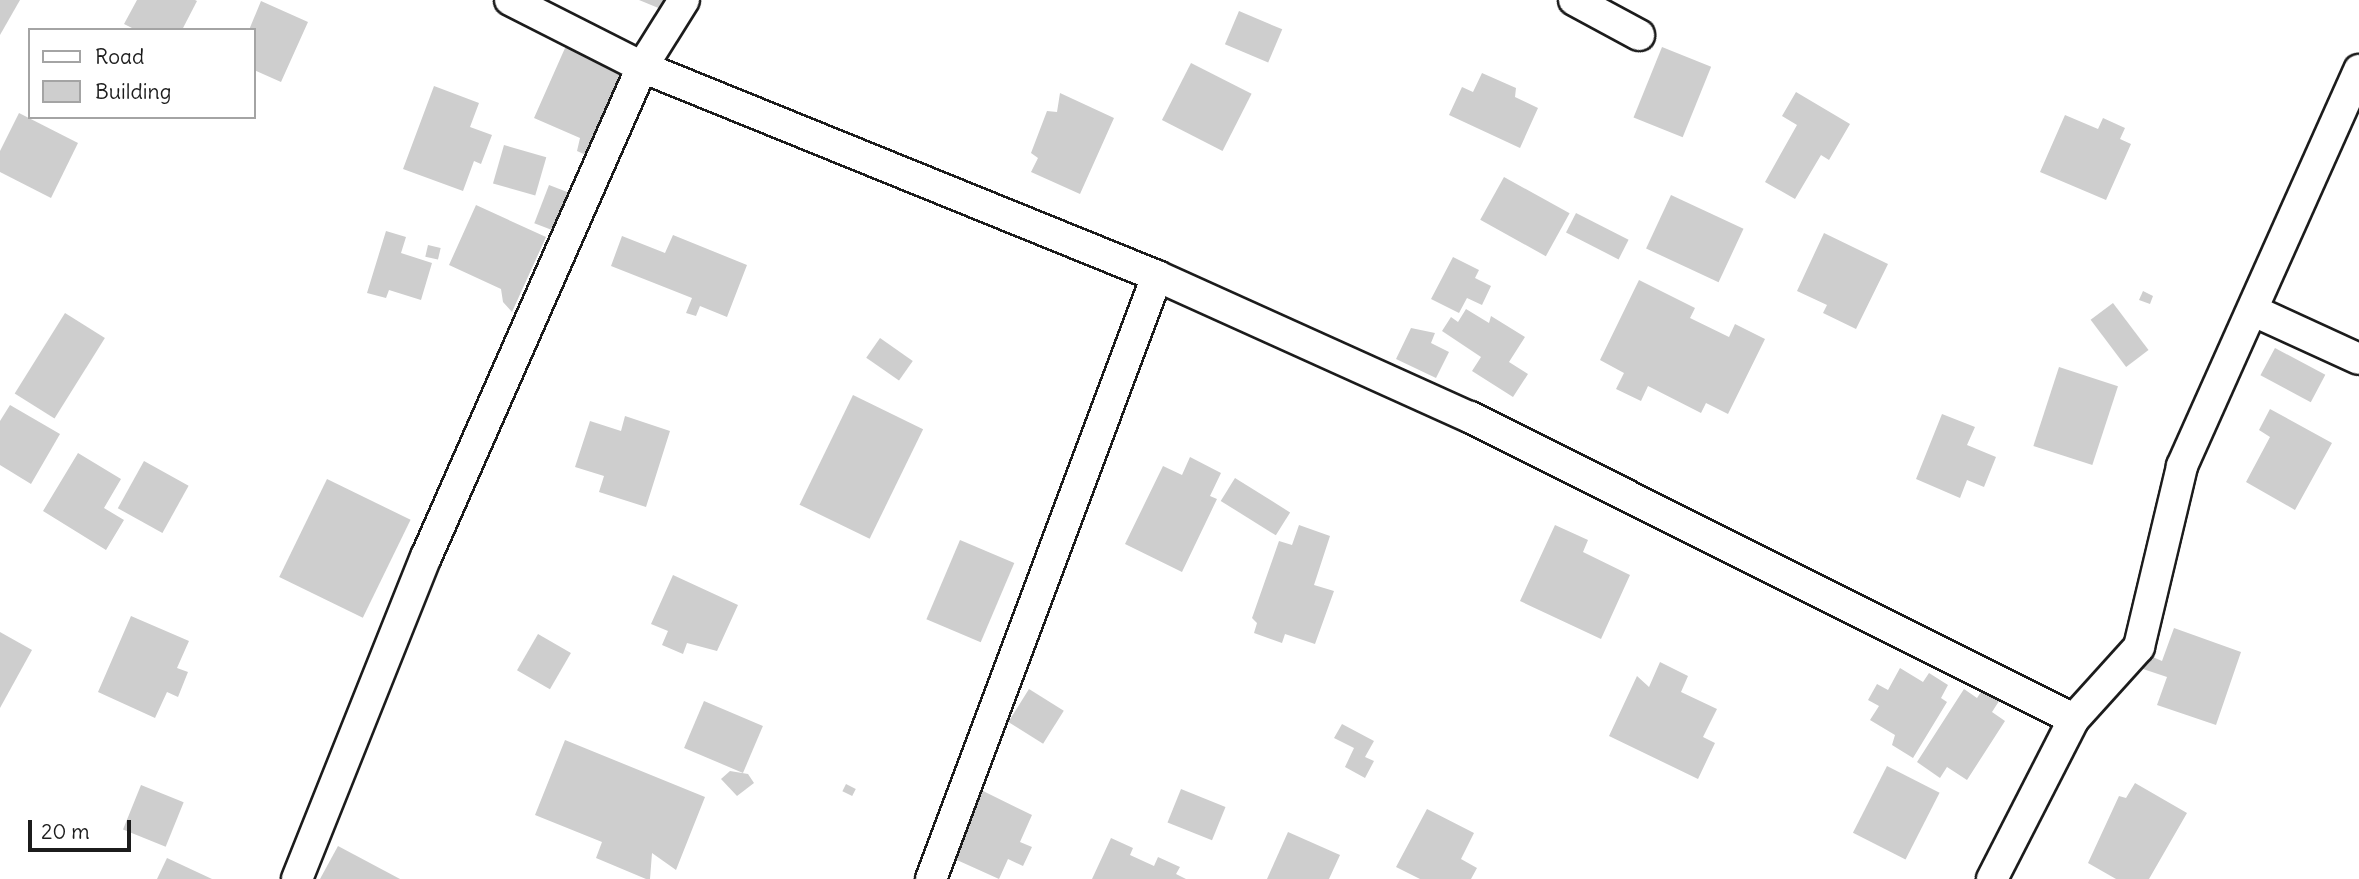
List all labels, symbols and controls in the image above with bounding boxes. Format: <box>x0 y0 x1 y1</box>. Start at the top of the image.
legend <box>28 28 256 119</box>
text: Road <box>95 43 144 70</box>
text: Building <box>95 78 171 105</box>
scale bar <box>32 806 135 850</box>
text: 20 m <box>41 818 90 845</box>

